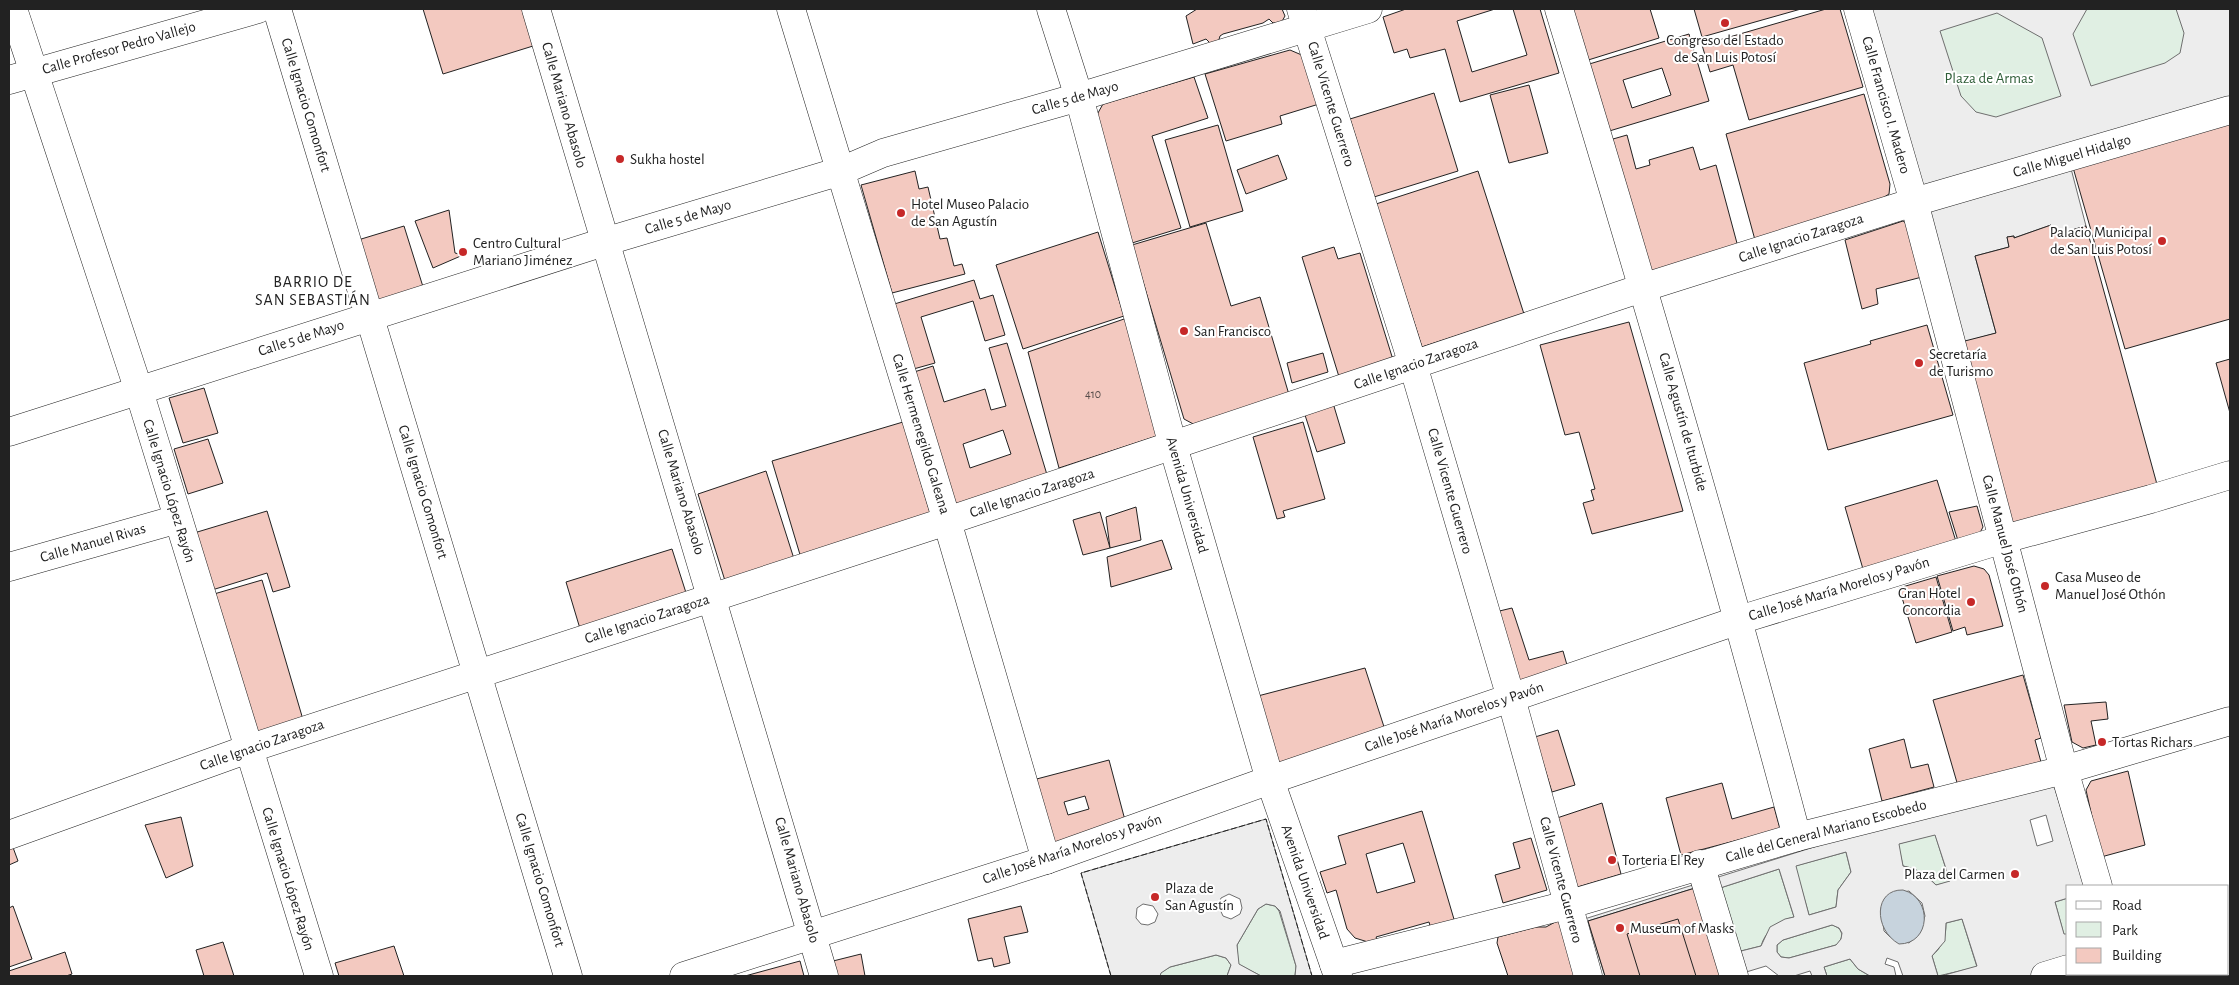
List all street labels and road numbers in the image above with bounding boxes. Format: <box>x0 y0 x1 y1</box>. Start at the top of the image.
street label: Calle Profesor Pedro Vallejo <box>40 19 198 77</box>
street label: Calle Francisco I. Madero <box>1859 35 1913 175</box>
street label: Calle Ignacio Comonfort <box>279 36 334 174</box>
street label: Calle Mariano Abasolo <box>539 40 589 170</box>
street label: Calle Vicente Guerrero <box>1305 40 1357 168</box>
street label: Calle 5 de Mayo <box>1030 78 1120 118</box>
street label: Calle Miguel Hidalgo <box>2011 132 2133 180</box>
street label: Calle 5 de Mayo <box>643 197 733 237</box>
street label: Calle Ignacio Zaragoza <box>1737 211 1865 265</box>
street label: Calle 5 de Mayo <box>256 317 346 359</box>
street label: Calle Ignacio Zaragoza <box>1352 336 1480 392</box>
street label: Calle Agustín de Iturbide <box>1656 351 1710 493</box>
street label: Calle Hermenegildo Galeana <box>889 352 953 516</box>
street label: Calle Ignacio López Rayón <box>140 418 198 564</box>
street label: Calle Ignacio Comonfort <box>396 423 451 561</box>
street label: Calle Vicente Guerrero <box>1425 426 1475 556</box>
street label: Calle Mariano Abasolo <box>655 428 707 556</box>
street label: Avenida Universidad <box>1163 435 1211 555</box>
street label: Calle Ignacio Zaragoza <box>968 466 1096 520</box>
street label: Calle Manuel José Othón <box>1979 473 2031 615</box>
street label: Calle Manuel Rivas <box>39 521 147 565</box>
street label: Calle José María Morelos y Pavón <box>1747 554 1931 624</box>
street label: Calle Ignacio Zaragoza <box>583 592 711 646</box>
street label: Calle José María Morelos y Pavón <box>1363 679 1545 755</box>
street label: Calle Ignacio Zaragoza <box>198 717 326 773</box>
street label: Calle del General Mariano Escobedo <box>1724 797 1928 865</box>
street label: Calle Ignacio López Rayón <box>259 806 317 952</box>
street label: Calle Ignacio Comonfort <box>513 811 568 949</box>
street label: Calle José María Morelos y Pavón <box>981 811 1163 887</box>
street label: Calle Mariano Abasolo <box>772 815 822 945</box>
street label: Calle Vicente Guerrero <box>1537 815 1585 945</box>
street label: Avenida Universidad <box>1278 823 1332 941</box>

